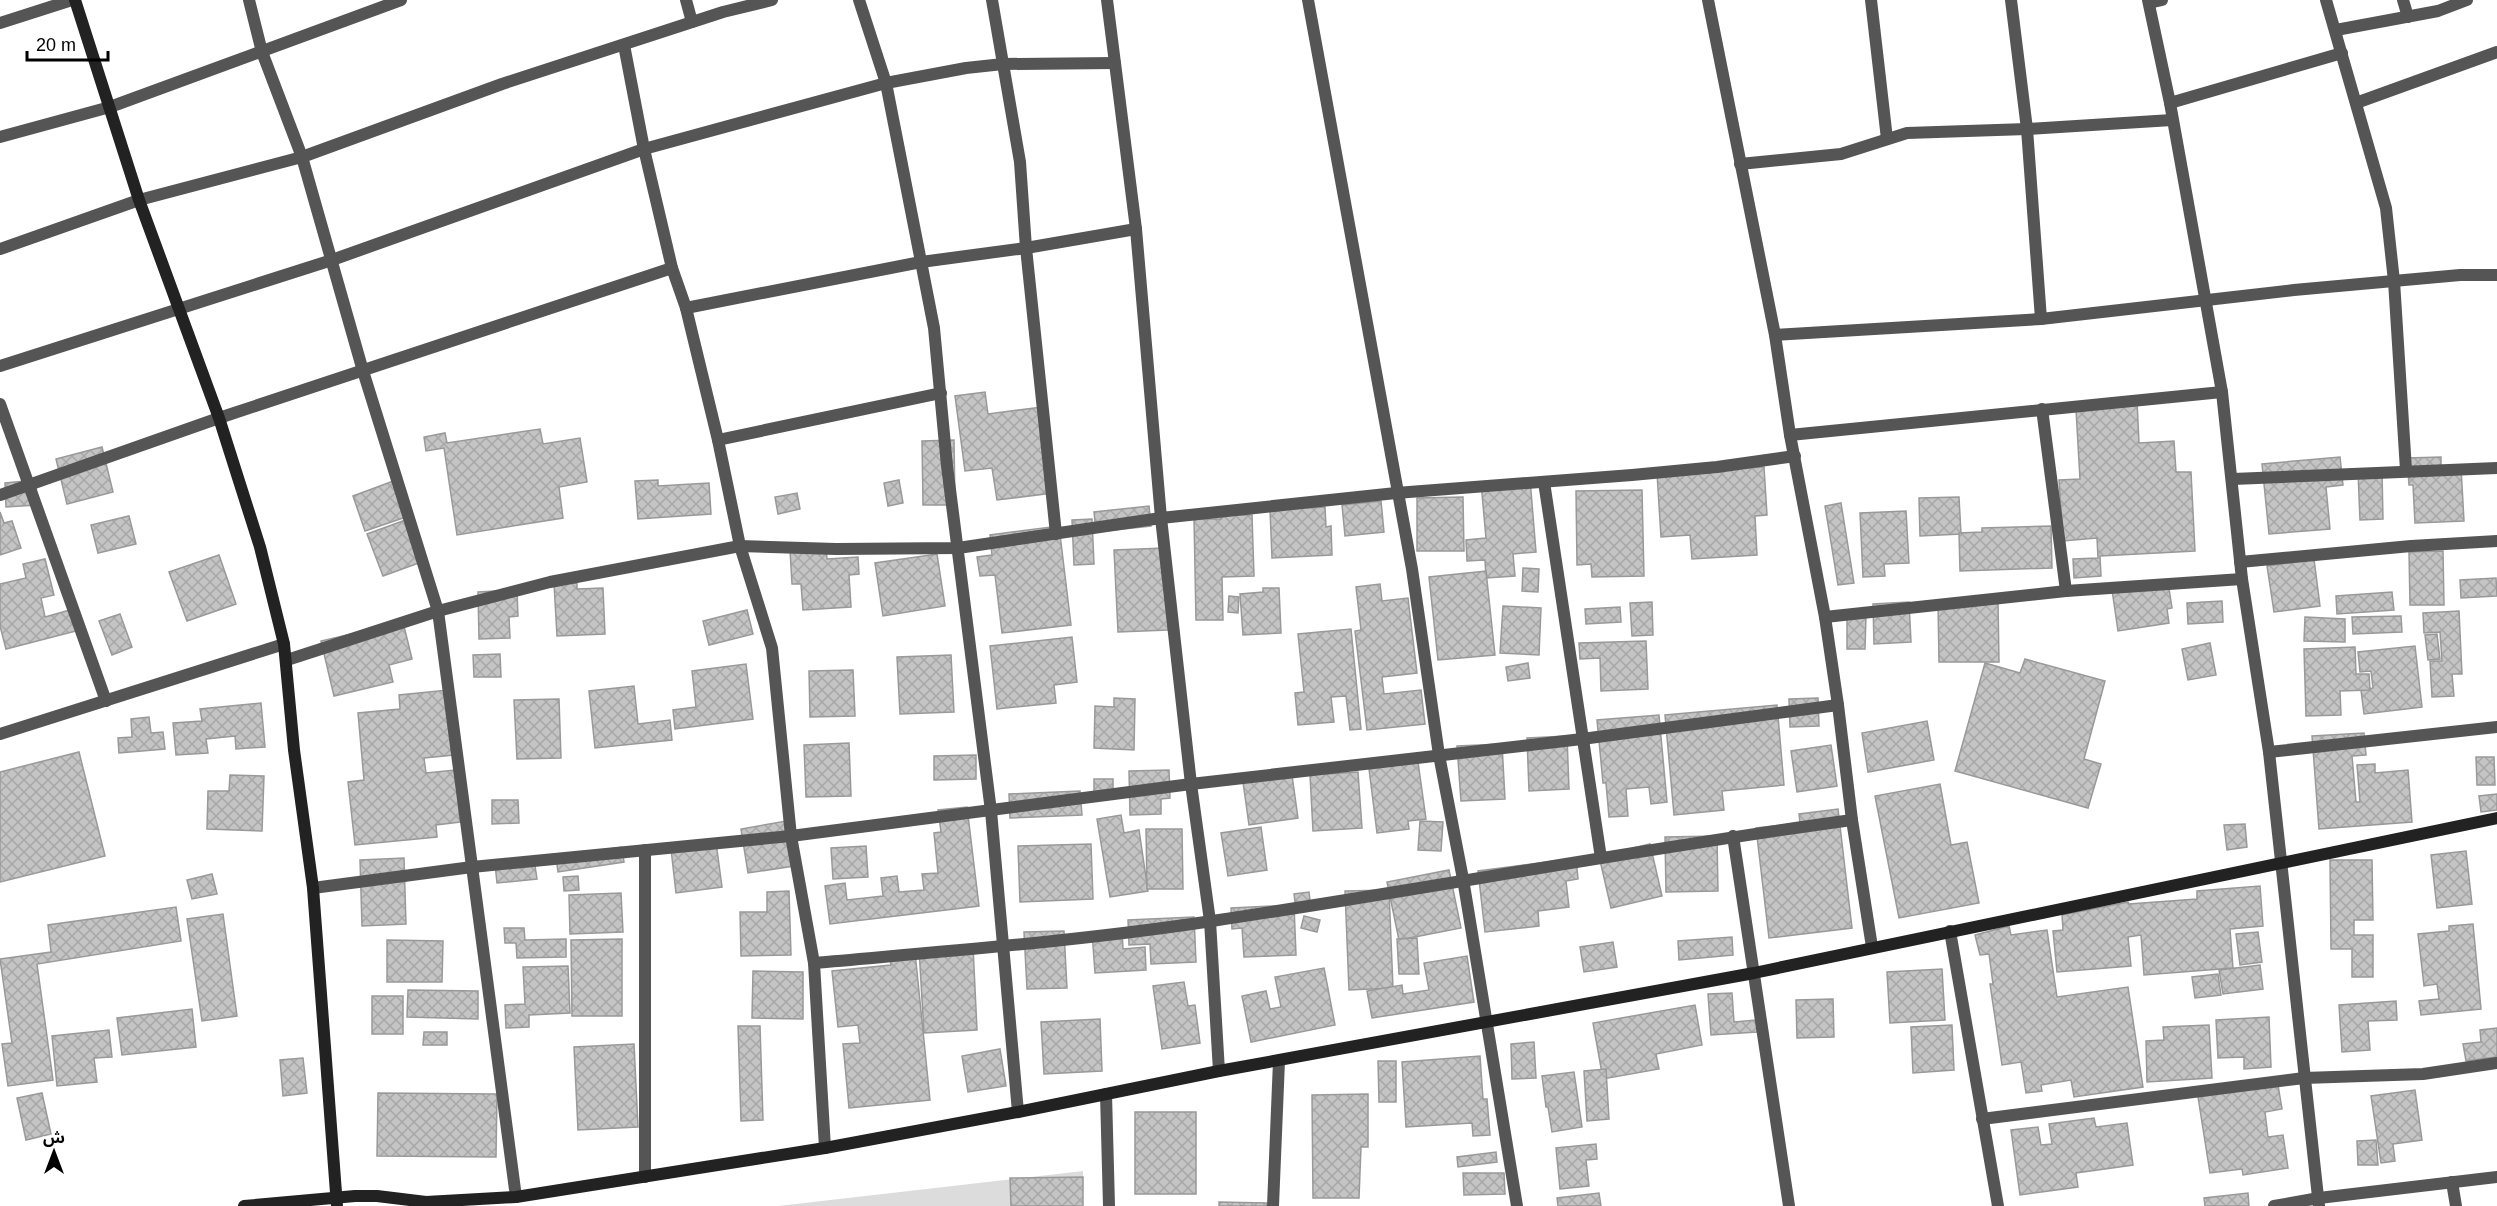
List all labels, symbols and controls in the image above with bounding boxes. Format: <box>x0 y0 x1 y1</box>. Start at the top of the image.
scale bar <box>27 24 108 62</box>
text: 20 m <box>36 35 76 55</box>
north arrow <box>24 1122 84 1182</box>
text: ش <box>43 1129 65 1147</box>

